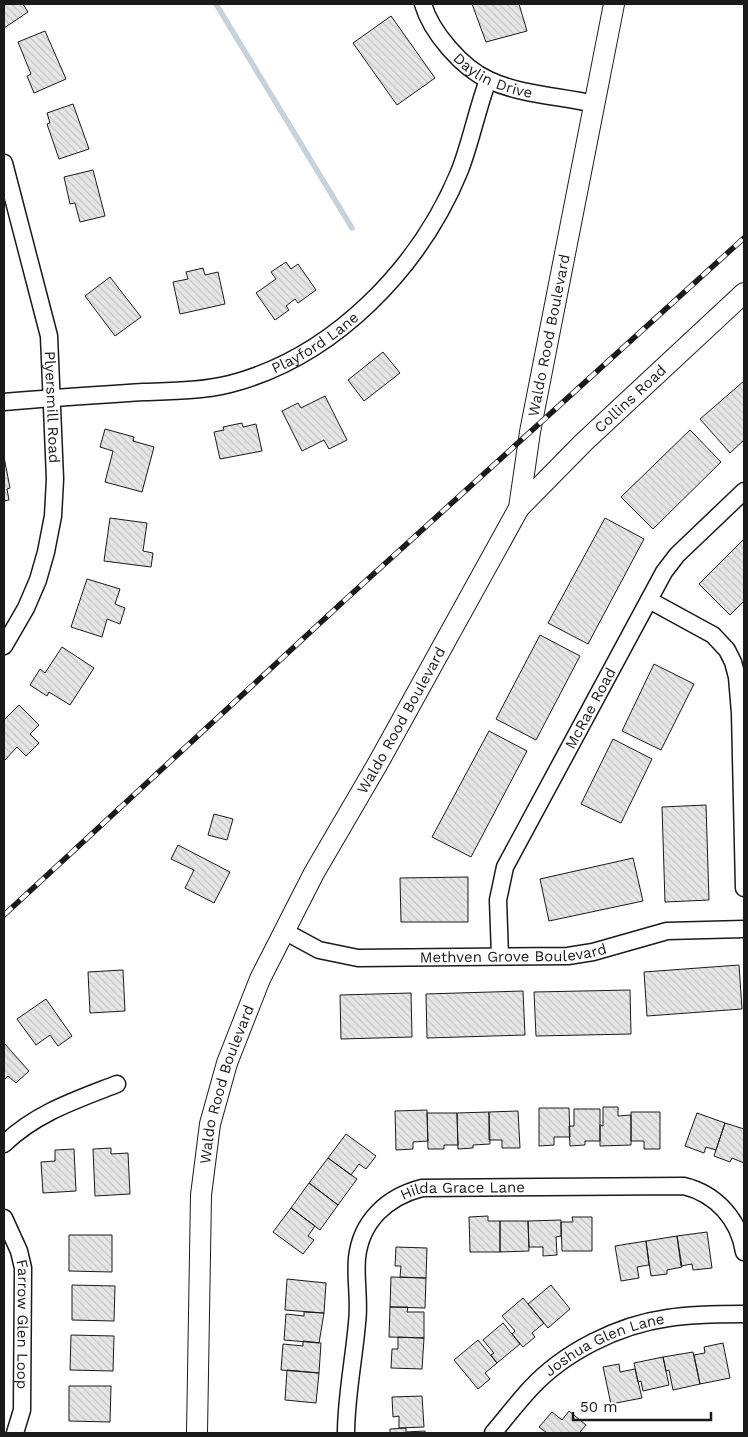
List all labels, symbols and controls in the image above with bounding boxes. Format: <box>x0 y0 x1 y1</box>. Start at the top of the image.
street label: Daylin Drive <box>449 49 534 102</box>
street label: Waldo Rood Boulevard <box>524 253 574 418</box>
street label: Playford Lane <box>269 308 362 377</box>
street label: Plyersmill Road <box>41 351 63 464</box>
street label: Collins Road <box>591 361 670 437</box>
street label: Waldo Rood Boulevard <box>353 644 449 797</box>
street label: McRae Road <box>561 664 620 752</box>
street label: Methven Grove Boulevard <box>420 940 609 966</box>
street label: Waldo Rood Boulevard <box>196 1002 258 1165</box>
street label: Hilda Grace Lane <box>397 1178 525 1204</box>
street label: Farrow Glen Loop <box>12 1258 32 1389</box>
street label: Joshua Glen Lane <box>541 1310 666 1380</box>
scale bar <box>573 1390 710 1422</box>
text: 50 m <box>580 1398 617 1416</box>

